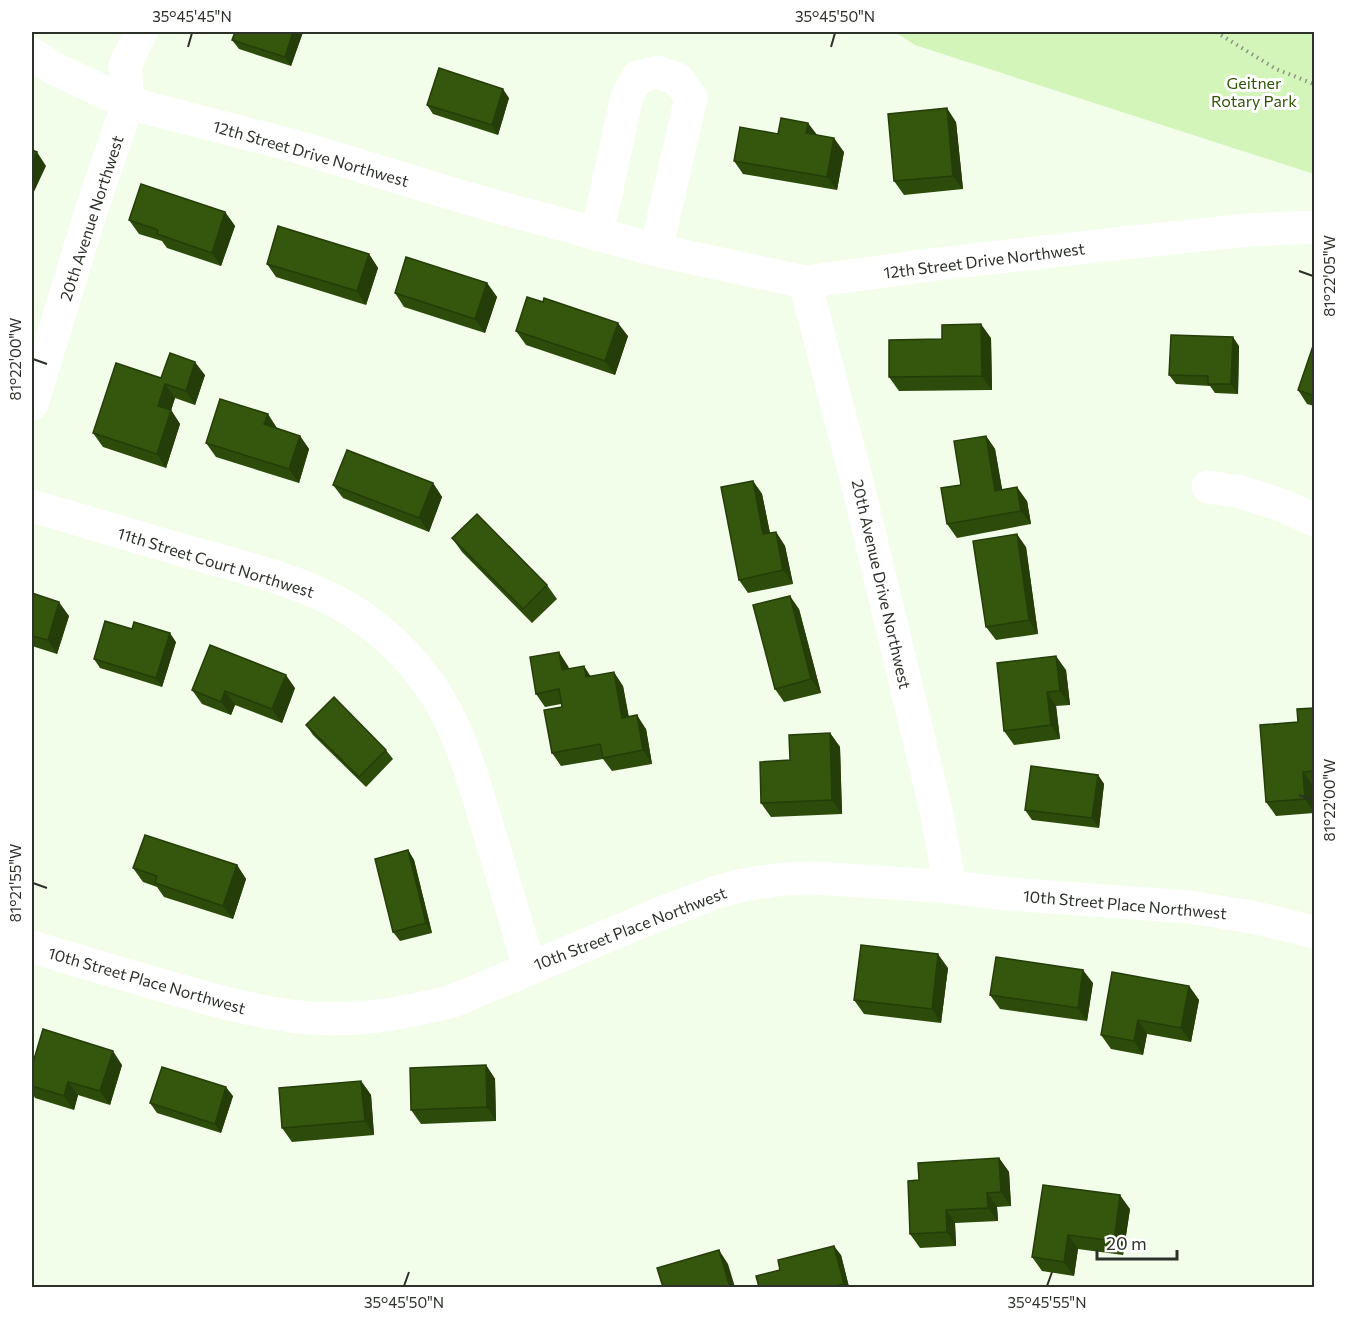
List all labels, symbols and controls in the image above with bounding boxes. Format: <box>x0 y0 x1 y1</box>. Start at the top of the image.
text: 35°45'45"N <box>152 7 232 25</box>
text: 35°45'50"N <box>795 7 875 25</box>
park label: Geitner Rotary Park <box>1211 73 1297 110</box>
street label: 12th Street Drive Northwest <box>211 116 412 190</box>
street label: 20th Avenue Northwest <box>55 132 127 303</box>
text: 81°22'05"W <box>1320 235 1338 317</box>
street label: 12th Street Drive Northwest <box>882 238 1086 282</box>
text: 81°22'00"W <box>6 318 24 400</box>
street label: 20th Avenue Drive Northwest <box>849 477 915 691</box>
street label: 11th Street Court Northwest <box>115 523 317 601</box>
text: 81°22'00"W <box>1320 759 1338 841</box>
text: 81°21'55"W <box>6 844 24 922</box>
street label: 10th Street Place Northwest <box>531 882 729 974</box>
street label: 10th Street Place Northwest <box>1022 886 1228 922</box>
street label: 10th Street Place Northwest <box>46 943 248 1017</box>
scale bar <box>1097 1223 1176 1261</box>
text: 20 m <box>1106 1232 1147 1254</box>
text: 35°45'50"N <box>364 1293 444 1311</box>
text: 35°45'55"N <box>1007 1293 1087 1311</box>

